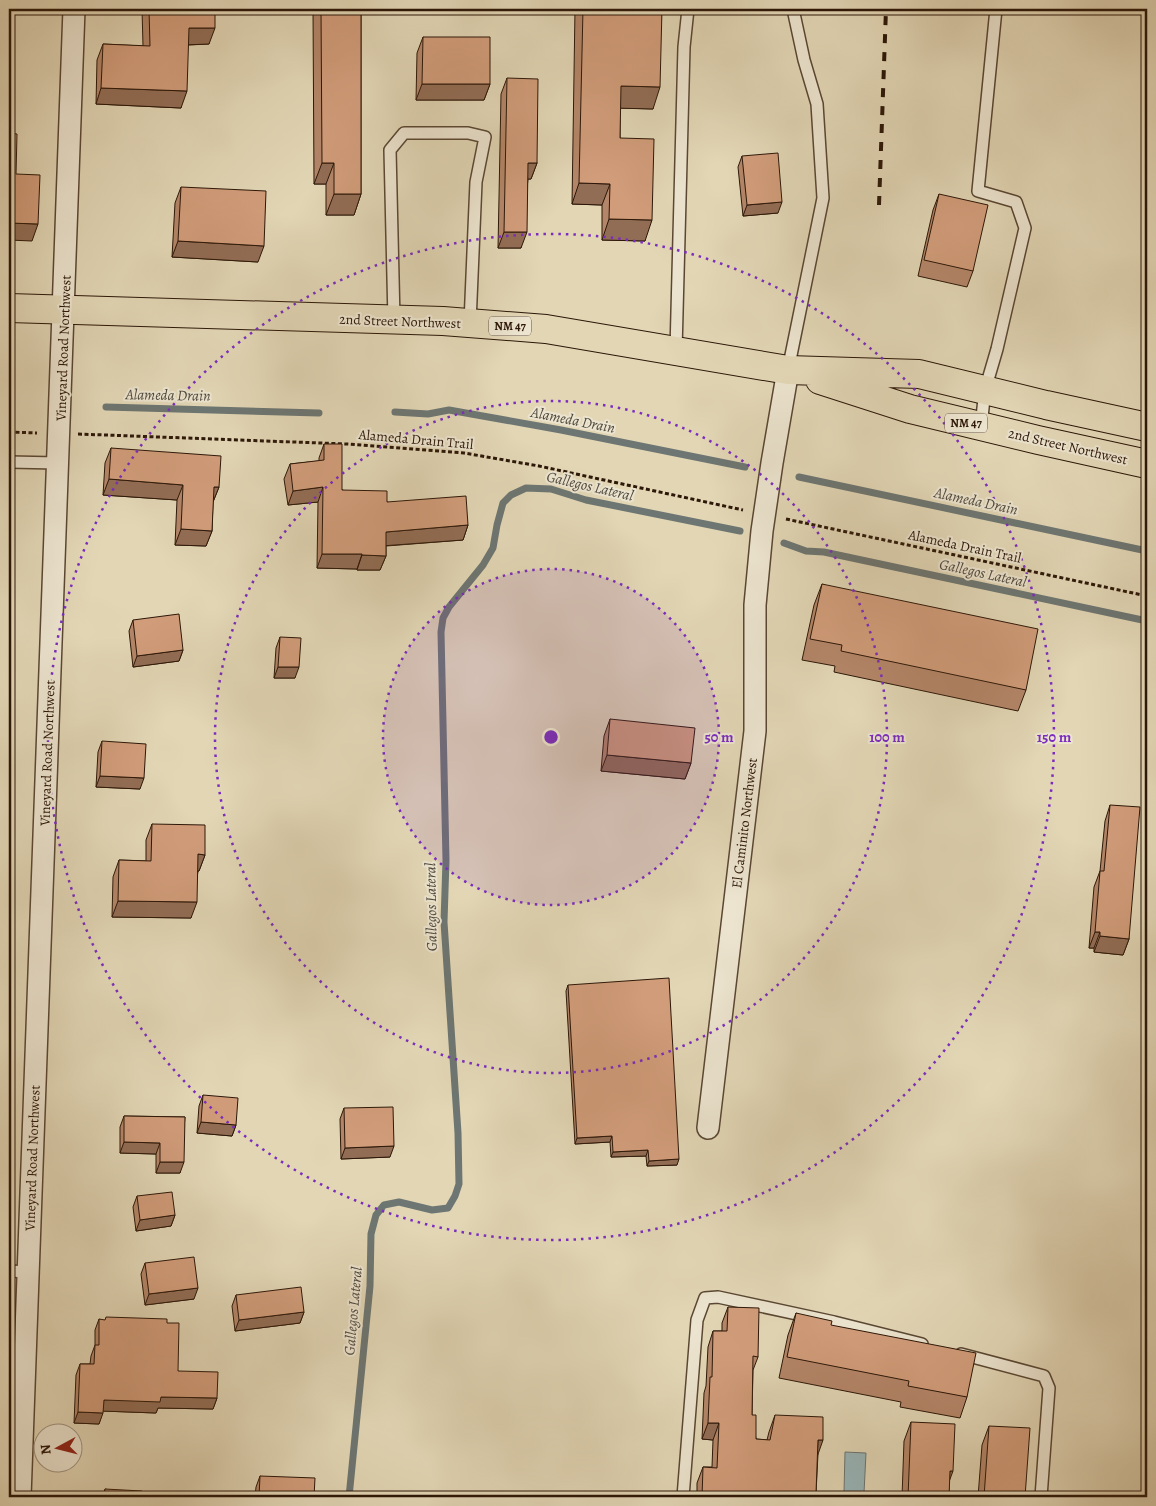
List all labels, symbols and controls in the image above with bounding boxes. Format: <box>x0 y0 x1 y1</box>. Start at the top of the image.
street label: Vineyard Road Northwest <box>51 274 76 422</box>
street label: 2nd Street Northwest <box>339 310 462 333</box>
road number: NM 47 <box>489 316 531 336</box>
water label: Alameda Drain <box>124 384 211 406</box>
water label: Alameda Drain <box>528 402 617 438</box>
road number: NM 47 <box>945 413 987 432</box>
street label: 2nd Street Northwest <box>1006 424 1130 470</box>
street label: Alameda Drain Trail <box>357 425 475 454</box>
water label: Gallegos Lateral <box>545 466 636 506</box>
water label: Alameda Drain <box>931 482 1020 520</box>
street label: Alameda Drain Trail <box>906 525 1024 568</box>
water label: Gallegos Lateral <box>938 554 1029 592</box>
street label: Vineyard Road Northwest <box>35 679 60 827</box>
text: 50 m <box>704 727 734 747</box>
text: 100 m <box>869 727 905 747</box>
text: 150 m <box>1037 727 1072 747</box>
centre of rings <box>542 728 560 746</box>
street label: El Caminito Northwest <box>727 756 762 889</box>
water label: Gallegos Lateral <box>420 862 442 952</box>
street label: Vineyard Road Northwest <box>20 1084 45 1232</box>
water label: Gallegos Lateral <box>339 1266 367 1356</box>
north arrow <box>32 1424 82 1474</box>
text: N <box>36 1443 56 1456</box>

